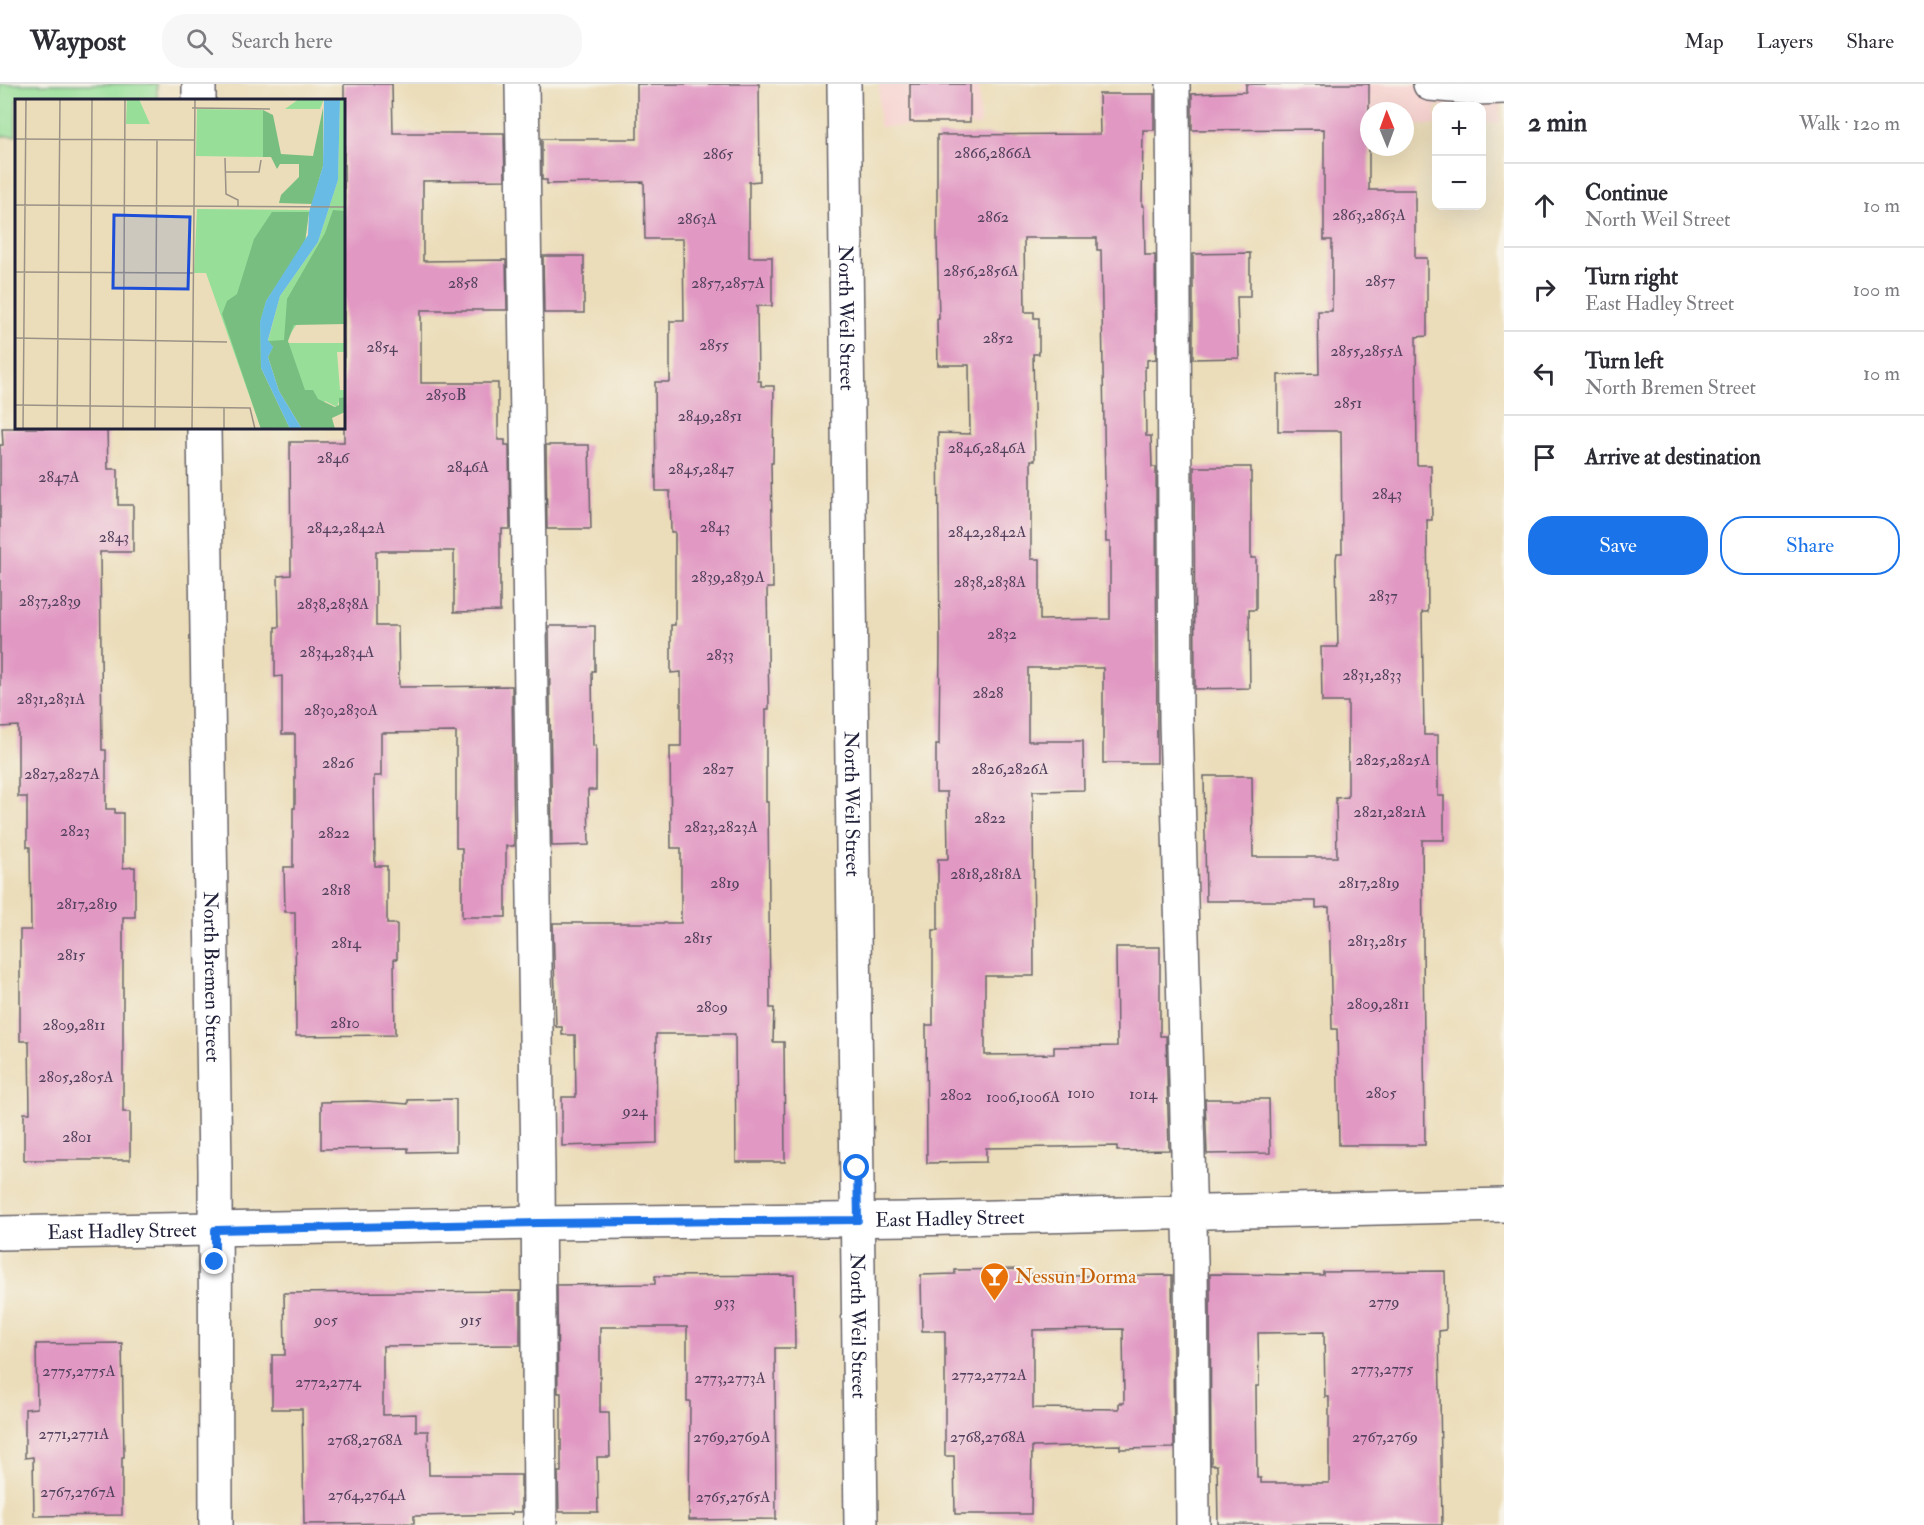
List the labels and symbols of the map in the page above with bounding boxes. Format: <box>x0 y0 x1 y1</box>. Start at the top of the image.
inset map <box>15 99 345 429</box>
north arrow <box>1360 102 1414 156</box>
house number: 2866,2866A <box>954 143 1032 163</box>
house number: 2865 <box>703 144 733 164</box>
house number: 2863,2863A <box>1332 205 1406 225</box>
house number: 2862 <box>977 207 1009 227</box>
house number: 2863A <box>677 209 717 229</box>
street label: North Weil Street <box>833 245 860 391</box>
house number: 2856,2856A <box>943 261 1019 281</box>
house number: 2857 <box>1365 271 1396 291</box>
house number: 2858 <box>448 273 479 293</box>
house number: 2857,2857A <box>691 273 765 293</box>
house number: 2852 <box>983 328 1013 348</box>
house number: 2855 <box>699 335 729 355</box>
house number: 2854 <box>367 337 399 357</box>
house number: 2855,2855A <box>1330 341 1404 361</box>
house number: 2850B <box>425 385 467 405</box>
house number: 2851 <box>1334 393 1362 413</box>
house number: 2849,2851 <box>678 406 742 426</box>
house number: 2846,2846A <box>948 438 1026 458</box>
house number: 2846 <box>317 448 350 468</box>
house number: 2846A <box>447 457 489 477</box>
house number: 2845,2847 <box>668 459 735 479</box>
house number: 2847A <box>38 467 80 487</box>
house number: 2843 <box>1372 484 1402 504</box>
house number: 2843 <box>700 517 730 537</box>
house number: 2842,2842A <box>307 518 385 538</box>
house number: 2842,2842A <box>948 522 1026 542</box>
house number: 2843 <box>99 527 129 547</box>
house number: 2839,2839A <box>691 567 765 587</box>
house number: 2838,2838A <box>954 572 1026 592</box>
house number: 2837 <box>1368 586 1398 606</box>
house number: 2837,2839 <box>19 591 81 611</box>
house number: 2838,2838A <box>297 594 369 614</box>
house number: 2832 <box>987 624 1017 644</box>
house number: 2834,2834A <box>300 642 374 662</box>
house number: 2833 <box>706 645 734 665</box>
house number: 2831,2833 <box>1342 665 1402 685</box>
house number: 2828 <box>972 683 1004 703</box>
house number: 2831,2831A <box>17 689 85 709</box>
house number: 2830,2830A <box>304 700 378 720</box>
street label: North Weil Street <box>839 731 865 877</box>
house number: 2825,2825A <box>1355 750 1431 770</box>
house number: 2826 <box>322 753 355 773</box>
house number: 2827 <box>702 759 734 779</box>
house number: 2826,2826A <box>971 759 1049 779</box>
house number: 2827,2827A <box>24 764 100 784</box>
house number: 2821,2821A <box>1354 802 1426 822</box>
house number: 2822 <box>974 808 1006 828</box>
house number: 2823,2823A <box>684 817 758 837</box>
house number: 2823 <box>60 821 90 841</box>
house number: 2822 <box>318 823 350 843</box>
house number: 2818,2818A <box>950 864 1022 884</box>
house number: 2819 <box>710 873 740 893</box>
house number: 2817,2819 <box>1338 873 1400 893</box>
house number: 2818 <box>322 880 351 900</box>
street label: North Bremen Street <box>198 891 225 1063</box>
house number: 2817,2819 <box>56 894 118 914</box>
house number: 2815 <box>684 928 712 948</box>
house number: 2813,2815 <box>1347 931 1407 951</box>
house number: 2814 <box>331 933 362 953</box>
house number: 2815 <box>57 945 85 965</box>
house number: 2809,2811 <box>1347 994 1409 1014</box>
house number: 2809 <box>696 997 728 1017</box>
house number: 2810 <box>330 1013 360 1033</box>
house number: 2809,2811 <box>43 1015 105 1035</box>
house number: 2805,2805A <box>38 1067 114 1087</box>
house number: 1010 <box>1067 1083 1095 1103</box>
house number: 2805 <box>1366 1083 1396 1103</box>
house number: 1014 <box>1129 1084 1158 1104</box>
house number: 2802 <box>940 1085 972 1105</box>
house number: 1006,1006A <box>986 1087 1060 1107</box>
house number: 924 <box>622 1101 649 1121</box>
house number: 2801 <box>62 1127 92 1147</box>
route start <box>843 1154 869 1180</box>
street label: East Hadley Street <box>875 1204 1025 1232</box>
street label: East Hadley Street <box>47 1217 197 1245</box>
route end <box>201 1248 227 1274</box>
street label: North Weil Street <box>845 1253 872 1399</box>
bar icon: Nessun Dorma <box>978 1260 1010 1302</box>
place label: Nessun Dorma <box>1015 1264 1137 1289</box>
house number: 933 <box>714 1292 735 1312</box>
house number: 2779 <box>1369 1292 1399 1312</box>
house number: 905 <box>313 1310 338 1330</box>
house number: 915 <box>460 1310 481 1330</box>
house number: 2773,2775 <box>1351 1359 1413 1379</box>
house number: 2775,2775A <box>42 1361 116 1381</box>
house number: 2772,2772A <box>951 1365 1027 1385</box>
house number: 2773,2773A <box>694 1368 766 1388</box>
house number: 2772,2774 <box>295 1372 362 1392</box>
house number: 2771,2771A <box>39 1424 109 1444</box>
house number: 2769,2769A <box>693 1427 771 1447</box>
house number: 2768,2768A <box>950 1427 1026 1447</box>
house number: 2767,2769 <box>1352 1427 1418 1447</box>
house number: 2768,2768A <box>327 1430 403 1450</box>
house number: 2767,2767A <box>40 1482 116 1502</box>
house number: 2764,2764A <box>328 1485 406 1505</box>
house number: 2765,2765A <box>696 1487 770 1507</box>

